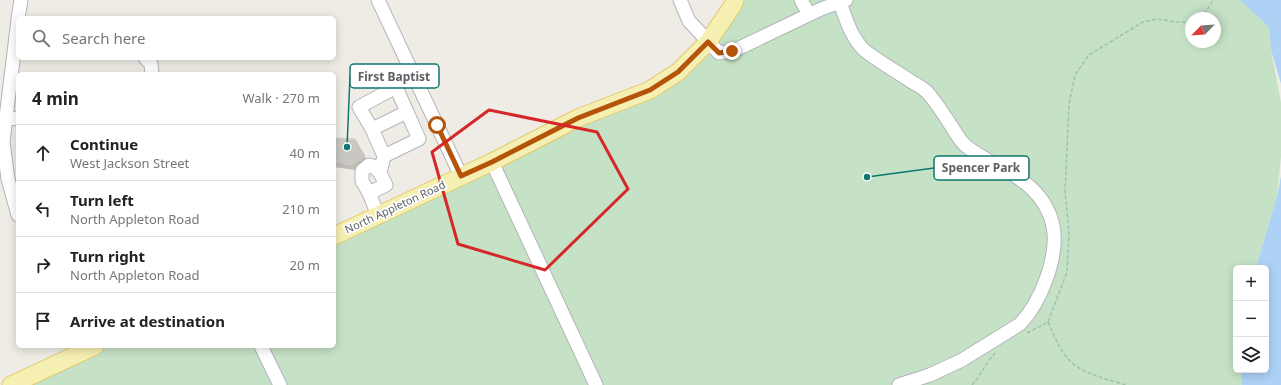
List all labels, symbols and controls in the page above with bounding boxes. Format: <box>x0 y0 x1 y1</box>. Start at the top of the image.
north arrow <box>1185 12 1221 48</box>
search box <box>16 16 336 60</box>
icon: search <box>30 27 52 49</box>
text: Search here <box>62 28 145 48</box>
route end <box>723 42 741 60</box>
callout: First Baptist <box>350 64 439 88</box>
text: First Baptist <box>358 68 430 85</box>
text: 4 min <box>32 87 79 110</box>
text: Walk · 270 m <box>242 89 320 107</box>
route start <box>428 116 446 134</box>
text: Continue <box>70 134 138 154</box>
icon: ahead <box>32 142 54 164</box>
text: 40 m <box>290 144 320 162</box>
text: West Jackson Street <box>70 154 189 172</box>
callout: Spencer Park <box>934 156 1029 180</box>
text: Spencer Park <box>942 159 1021 176</box>
street label: North Appleton Road <box>342 177 448 236</box>
text: Turn left <box>70 190 134 210</box>
icon: left <box>32 198 54 220</box>
text: 210 m <box>282 200 320 218</box>
text: North Appleton Road <box>70 210 199 228</box>
text: Turn right <box>70 246 145 266</box>
icon: right <box>32 254 54 276</box>
text: 20 m <box>290 256 320 274</box>
map controls <box>1233 265 1269 373</box>
button: + <box>1233 265 1269 301</box>
text: North Appleton Road <box>70 266 199 284</box>
button: − <box>1233 301 1269 337</box>
icon: arrive <box>32 310 54 332</box>
text: Arrive at destination <box>70 311 225 331</box>
button: layers <box>1233 337 1269 373</box>

